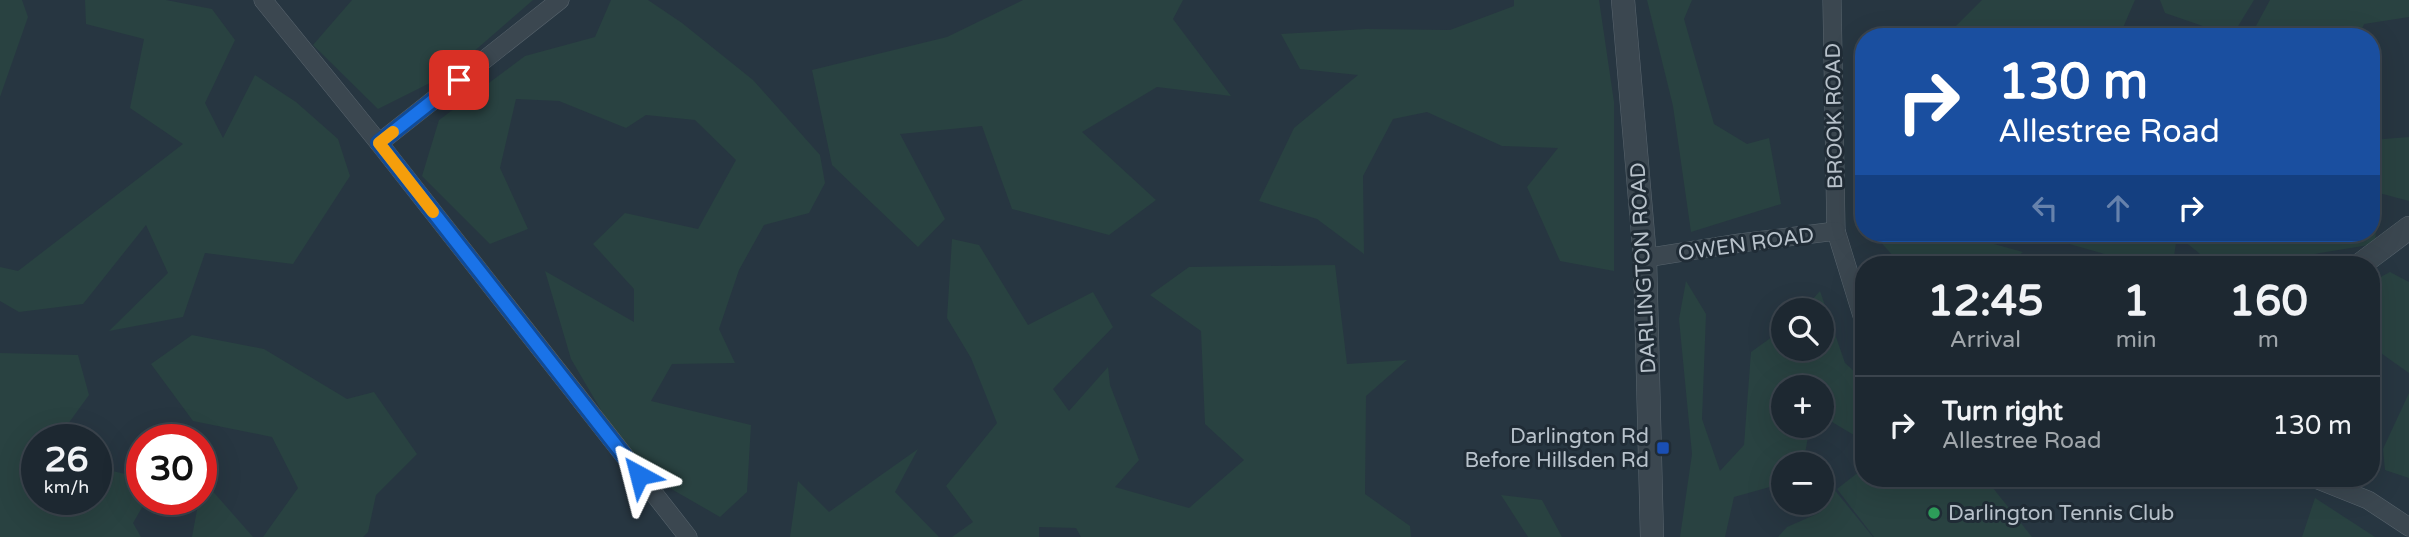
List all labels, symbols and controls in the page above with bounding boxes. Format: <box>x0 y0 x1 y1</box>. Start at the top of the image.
street label: BROOK ROAD <box>1821 43 1848 189</box>
pin <box>429 50 489 110</box>
text: 130 m <box>1998 53 2148 112</box>
icon: right <box>1883 56 1974 147</box>
icon: arrive <box>440 61 478 99</box>
text: Allestree Road <box>1998 113 2220 151</box>
street label: DARLINGTON ROAD <box>1625 162 1662 374</box>
icon: left <box>2026 189 2064 227</box>
icon: ahead <box>2099 189 2137 227</box>
icon: right <box>2172 189 2210 227</box>
street label: OWEN ROAD <box>1676 223 1816 266</box>
text: 12:45 <box>1927 276 2044 327</box>
text: 1 <box>2123 276 2149 327</box>
text: 160 <box>2229 276 2308 327</box>
map controls <box>1771 298 1834 515</box>
button: search <box>1771 298 1834 361</box>
text: Arrival <box>1950 326 2021 354</box>
text: min <box>2116 326 2157 354</box>
text: m <box>2258 326 2279 354</box>
button: + <box>1771 375 1834 438</box>
text: Turn right <box>1942 396 2063 427</box>
icon: right <box>1883 406 1921 444</box>
text: 130 m <box>2272 410 2352 441</box>
speed limit sign: 30 <box>126 424 217 515</box>
place label: Darlington Rd Before Hillsden Rd <box>1464 424 1649 473</box>
text: Allestree Road <box>1942 427 2102 455</box>
position arrow <box>602 438 676 512</box>
text: 26 <box>45 439 88 481</box>
marker: Darlington Rd Before Hillsden Rd <box>1655 440 1671 456</box>
button: − <box>1771 452 1834 515</box>
text: km/h <box>44 476 89 498</box>
place label: Darlington Tennis Club <box>1948 501 2174 526</box>
marker: Darlington Tennis Club <box>1926 505 1942 521</box>

